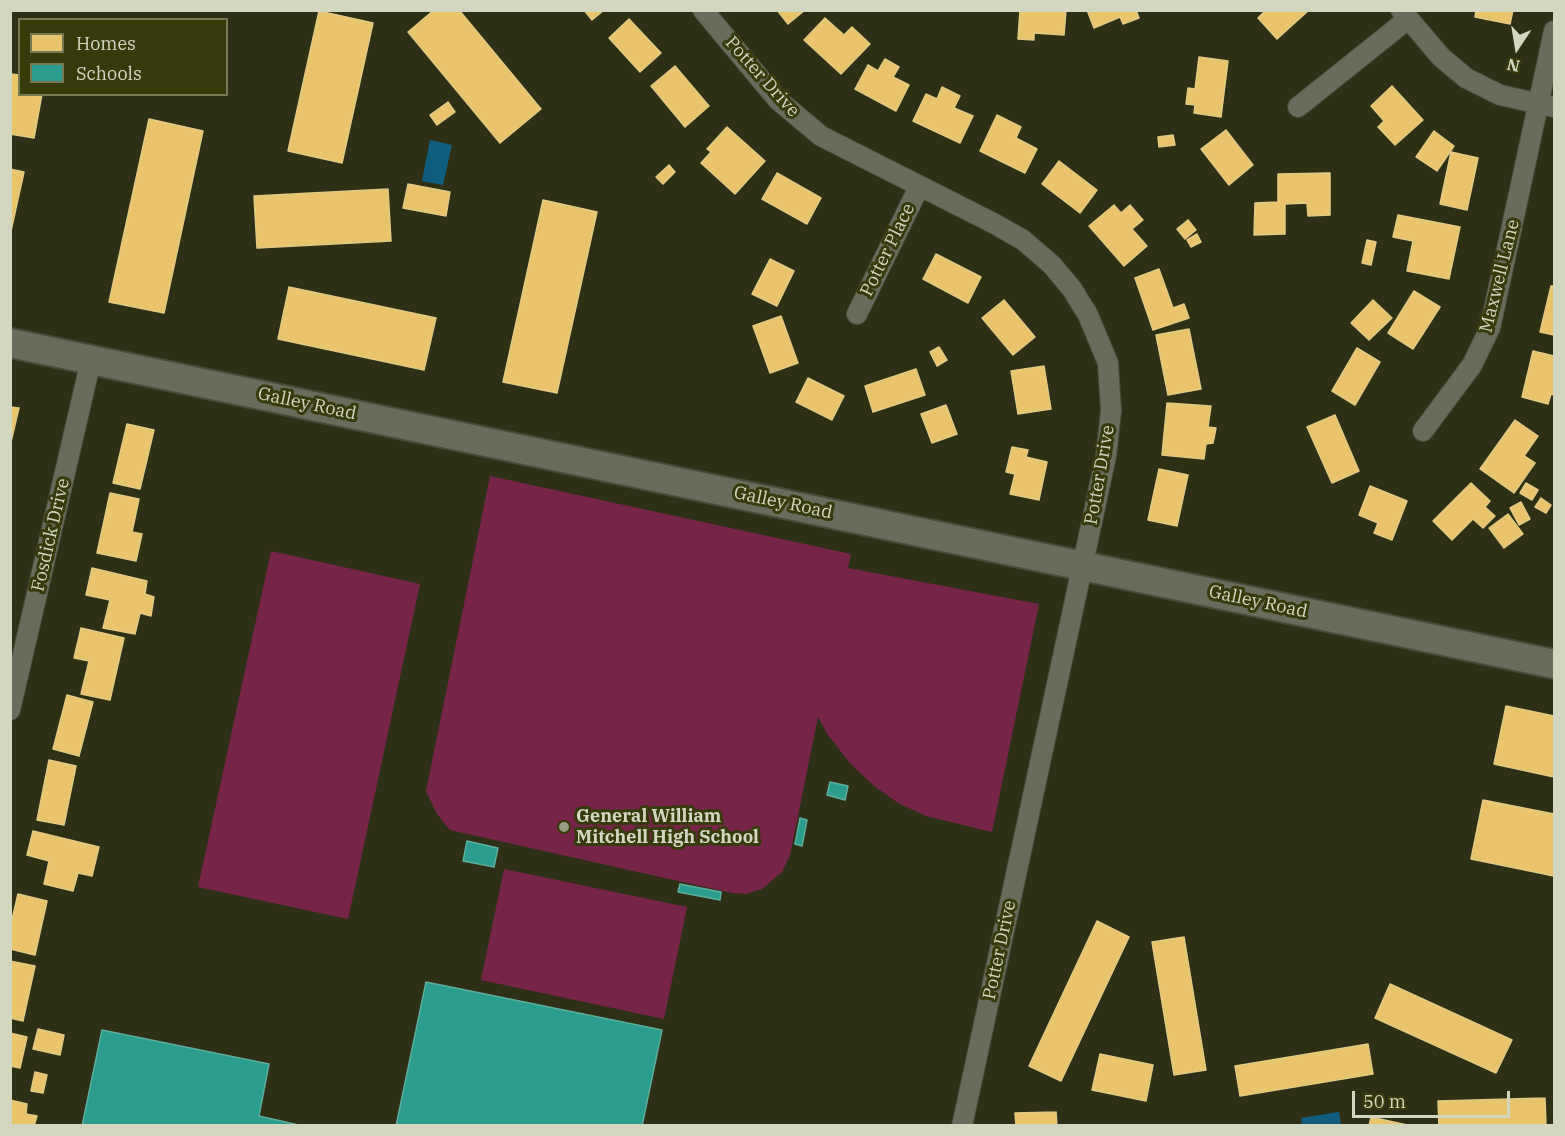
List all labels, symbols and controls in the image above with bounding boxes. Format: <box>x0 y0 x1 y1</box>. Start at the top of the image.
legend <box>18 18 228 96</box>
north arrow <box>1487 18 1547 78</box>
text: Homes <box>76 32 136 55</box>
street label: Potter Drive <box>720 32 804 122</box>
text: N <box>1505 55 1522 77</box>
text: Schools <box>76 62 142 85</box>
street label: Potter Place <box>856 200 920 300</box>
street label: Maxwell Lane <box>1476 217 1524 335</box>
street label: Galley Road <box>256 383 358 425</box>
street label: Potter Drive <box>1081 423 1119 527</box>
street label: Fosdick Drive <box>27 476 75 594</box>
street label: Galley Road <box>732 482 834 524</box>
street label: Galley Road <box>1207 581 1309 623</box>
place label: General William Mitchell High School <box>576 806 759 848</box>
marker: General William Mitchell High School <box>557 820 571 834</box>
street label: Potter Drive <box>979 898 1021 1002</box>
scale bar <box>1355 1079 1512 1117</box>
text: 50 m <box>1363 1090 1406 1113</box>

